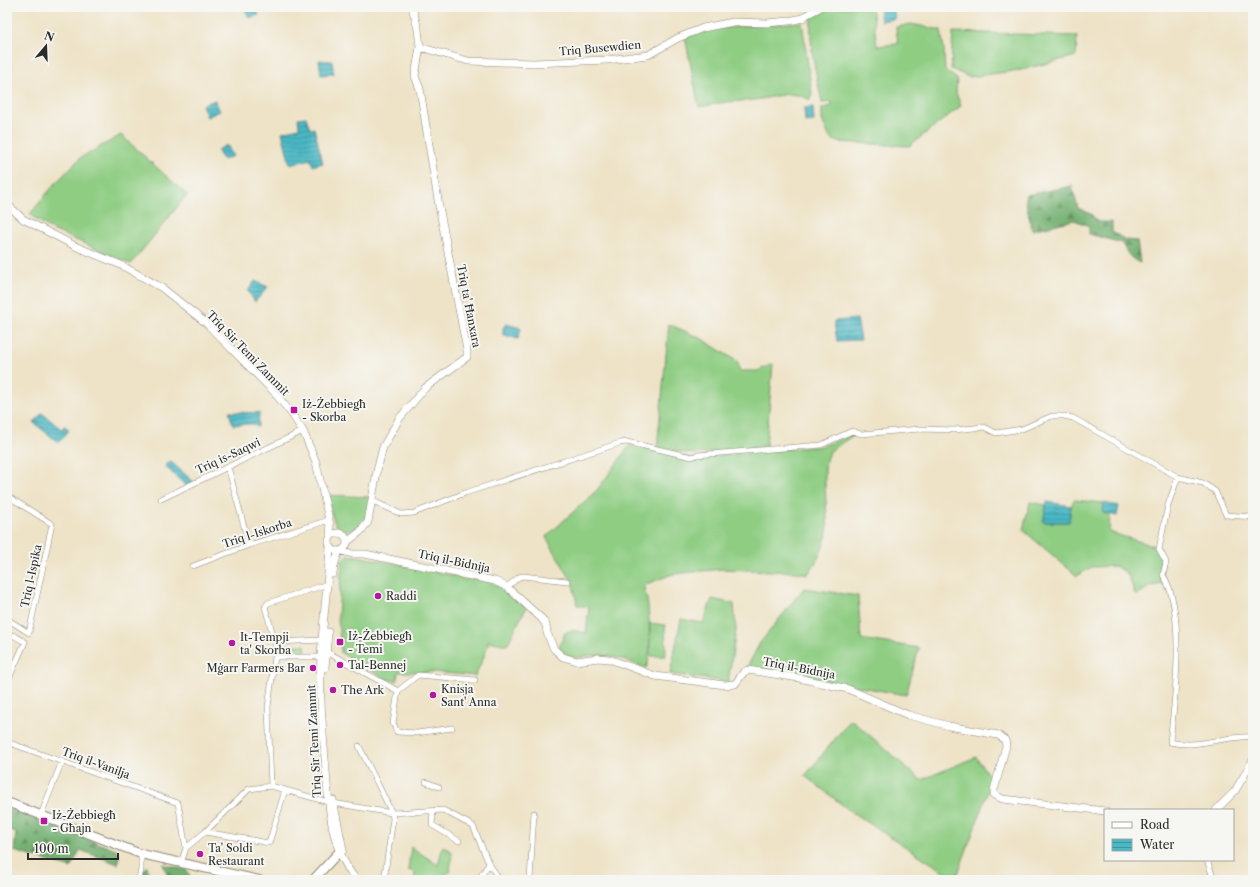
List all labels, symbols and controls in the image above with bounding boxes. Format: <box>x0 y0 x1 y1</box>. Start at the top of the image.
north arrow <box>26 26 66 66</box>
text: N <box>42 28 56 45</box>
street label: Triq Busewdien <box>558 37 642 59</box>
street label: Triq ta' Ħanxara <box>454 263 484 349</box>
street label: Triq Sir Temi Zammit <box>204 308 292 399</box>
place label: Iż-Żebbiegħ - Skorba <box>302 396 366 424</box>
marker: Iż-Żebbiegħ - Skorba <box>289 405 299 415</box>
street label: Triq is-Saqwi <box>193 435 263 477</box>
street label: Triq l-Iskorba <box>221 515 294 551</box>
street label: Triq l-Ispika <box>17 543 45 609</box>
street label: Triq il-Bidnija <box>417 547 492 576</box>
place label: Raddi <box>386 589 417 603</box>
marker: Raddi <box>373 591 383 601</box>
place label: Iż-Żebbiegħ - Temi <box>348 628 412 656</box>
place label: It-Tempji ta' Skorba <box>240 630 291 657</box>
marker: Iż-Żebbiegħ - Temi <box>335 637 345 647</box>
marker: It-Tempji ta' Skorba <box>227 638 237 648</box>
street label: Triq il-Bidnija <box>762 654 837 682</box>
place label: Tal-Bennej <box>348 658 406 672</box>
marker: Tal-Bennej <box>335 660 345 670</box>
place label: Mġarr Farmers Bar <box>207 661 305 675</box>
marker: Mġarr Farmers Bar <box>308 663 318 673</box>
place label: Knisja Sant' Anna <box>441 682 497 709</box>
place label: The Ark <box>341 683 385 697</box>
street label: Triq Sir Temi Zammit <box>304 684 324 798</box>
marker: The Ark <box>328 685 338 695</box>
marker: Knisja Sant' Anna <box>428 690 438 700</box>
street label: Triq il-Vanilja <box>60 744 132 782</box>
place label: Iż-Żebbiegħ - Għajn <box>52 807 116 835</box>
legend <box>1104 809 1234 861</box>
marker: Iż-Żebbiegħ - Għajn <box>39 816 49 826</box>
text: Road <box>1140 817 1170 832</box>
scale bar <box>28 835 118 861</box>
text: Water <box>1139 837 1174 852</box>
text: 100 m <box>34 841 69 856</box>
place label: Ta' Soldi Restaurant <box>208 841 265 868</box>
marker: Ta' Soldi Restaurant <box>195 849 205 859</box>

